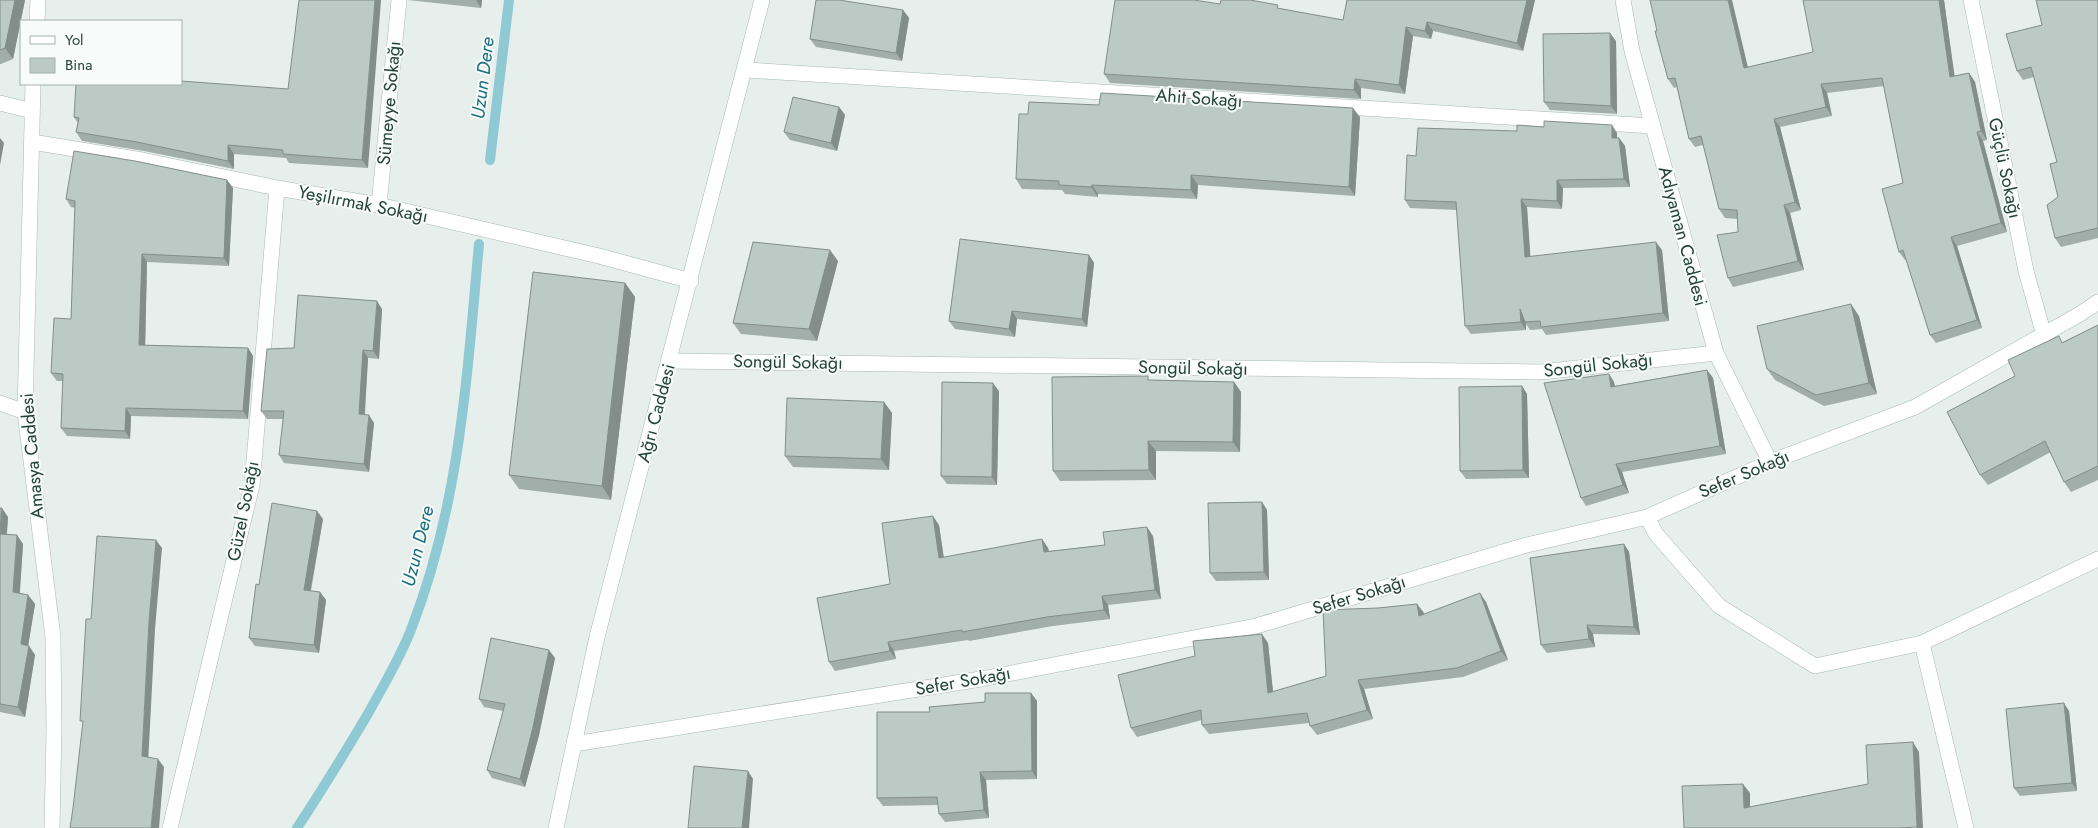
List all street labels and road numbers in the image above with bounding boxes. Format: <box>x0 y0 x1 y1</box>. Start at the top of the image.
street label: Sümeyye Sokağı <box>371 40 407 166</box>
street label: Ahit Sokağı <box>1155 82 1243 114</box>
street label: Güçlü Sokağı <box>1982 115 2028 221</box>
street label: Adıyaman Caddesi <box>1652 163 1714 309</box>
street label: Yeşilırmak Sokağı <box>296 179 430 229</box>
street label: Songül Sokağı <box>1542 346 1654 384</box>
street label: Songül Sokağı <box>733 348 843 376</box>
street label: Songül Sokağı <box>1138 354 1248 382</box>
street label: Ağrı Caddesi <box>630 361 682 465</box>
street label: Amasya Caddesi <box>14 392 50 520</box>
street label: Sefer Sokağı <box>1695 443 1793 505</box>
street label: Güzel Sokağı <box>221 459 265 563</box>
street label: Sefer Sokağı <box>1309 568 1409 622</box>
street label: Sefer Sokağı <box>913 660 1013 702</box>

